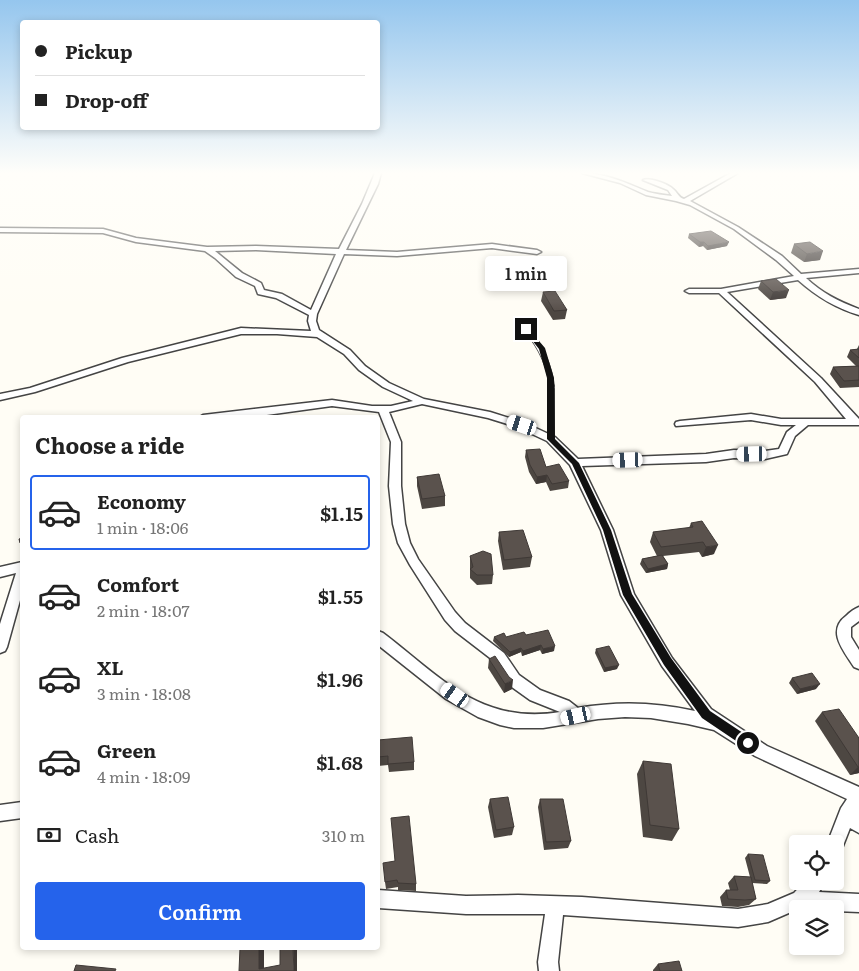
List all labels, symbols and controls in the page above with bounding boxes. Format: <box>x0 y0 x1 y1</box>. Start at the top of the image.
text: Pickup <box>65 37 133 65</box>
text: Drop-off <box>65 86 148 114</box>
callout: 1 min <box>485 256 567 292</box>
text: 1 min <box>505 261 547 285</box>
route end <box>515 318 537 340</box>
car <box>505 413 538 437</box>
text: Choose a ride <box>35 428 184 461</box>
car <box>736 446 767 462</box>
car <box>612 452 643 468</box>
text: Economy <box>97 487 186 515</box>
icon: car <box>37 490 82 535</box>
text: $1.15 <box>320 499 363 527</box>
text: 1 min · 18:06 <box>97 515 188 539</box>
text: Comfort <box>97 570 179 598</box>
icon: car <box>37 573 82 618</box>
text: $1.55 <box>318 582 363 610</box>
text: 2 min · 18:07 <box>97 598 190 622</box>
text: XL <box>97 653 124 681</box>
icon: car <box>37 656 82 701</box>
text: $1.96 <box>317 665 363 693</box>
car <box>438 680 471 710</box>
text: 3 min · 18:08 <box>97 681 191 705</box>
car <box>559 705 592 727</box>
route start <box>737 732 759 754</box>
text: Green <box>97 736 156 764</box>
icon: car <box>37 739 82 784</box>
text: $1.68 <box>316 748 363 776</box>
text: 4 min · 18:09 <box>97 764 190 788</box>
icon: cash <box>35 821 63 849</box>
text: Cash <box>75 821 119 849</box>
text: 310 m <box>322 823 365 847</box>
map controls <box>789 835 844 955</box>
button: locate <box>789 835 844 890</box>
button: Confirm <box>35 882 365 940</box>
button: layers <box>789 900 844 955</box>

